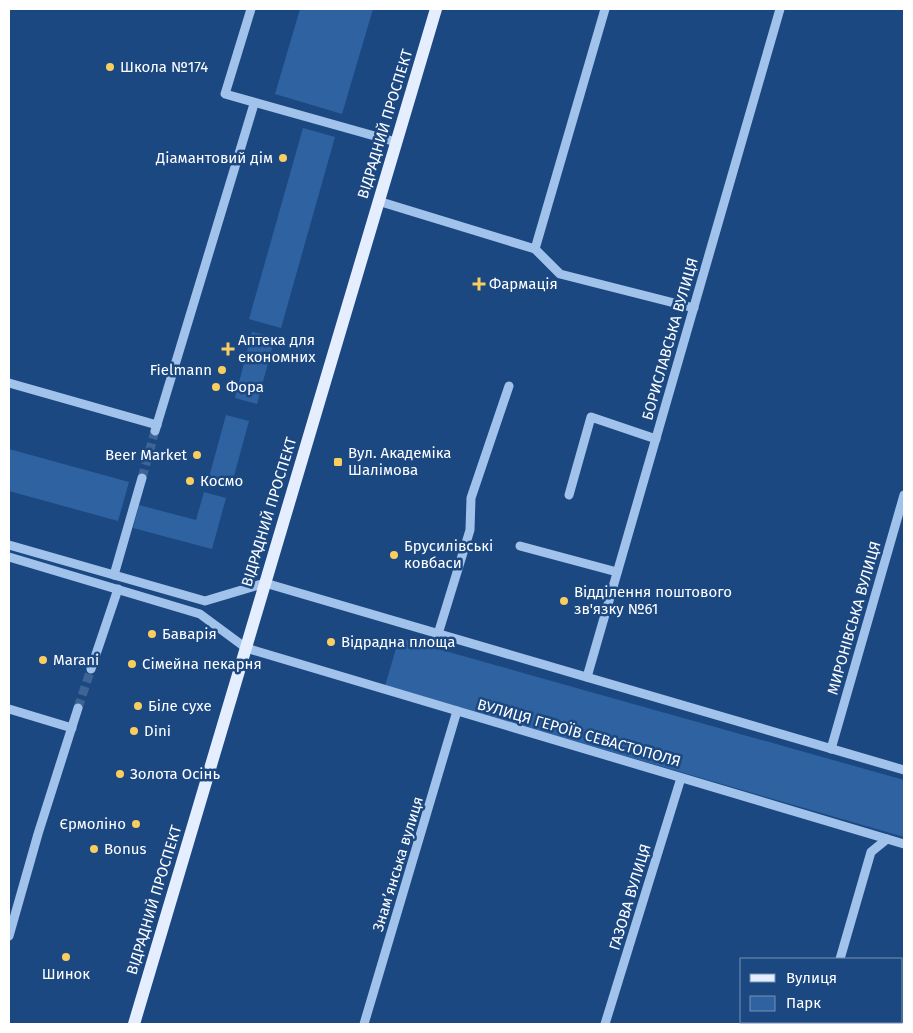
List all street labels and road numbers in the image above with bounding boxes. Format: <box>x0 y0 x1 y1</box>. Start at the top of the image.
street label: ВІДРАДНИЙ ПРОСПЕКТ <box>354 47 416 201</box>
street label: БОРИСЛАВСЬКА ВУЛИЦЯ <box>638 256 702 422</box>
street label: ВІДРАДНИЙ ПРОСПЕКТ <box>238 435 300 589</box>
street label: МИРОНІВСЬКА ВУЛИЦЯ <box>823 539 885 697</box>
street label: ВУЛИЦЯ ГЕРОЇВ СЕВАСТОПОЛЯ <box>475 695 683 771</box>
street label: Знамʼянська вулиця <box>369 794 427 934</box>
street label: ВІДРАДНИЙ ПРОСПЕКТ <box>123 823 185 977</box>
street label: ГАЗОВА ВУЛИЦЯ <box>605 842 655 952</box>

